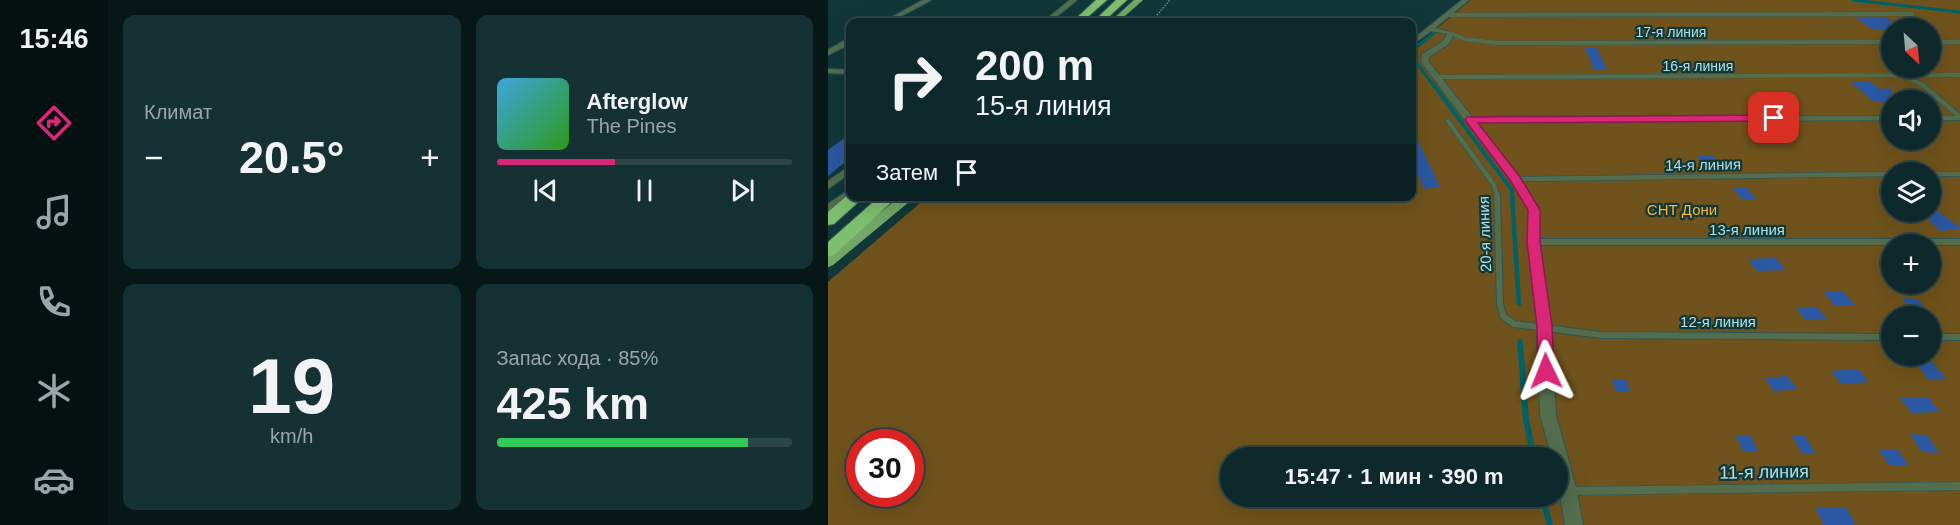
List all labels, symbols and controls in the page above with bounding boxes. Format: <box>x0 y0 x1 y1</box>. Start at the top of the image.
north arrow <box>1881 18 1941 78</box>
map controls <box>1881 18 1941 366</box>
text: 15:46 <box>19 24 89 54</box>
street label: 17-я линия <box>1636 24 1706 40</box>
icon: right <box>876 42 954 120</box>
text: 200 m <box>975 42 1094 89</box>
street label: 16-я линия <box>1663 58 1733 74</box>
text: Afterglow <box>587 89 688 114</box>
button: sound <box>1881 90 1941 150</box>
text: 15-я линия <box>975 91 1112 121</box>
pin <box>1748 92 1799 143</box>
text: Климат <box>144 101 212 123</box>
icon: arrive <box>1757 101 1790 134</box>
icon: directions <box>33 102 75 144</box>
text: The Pines <box>587 115 677 137</box>
text: 20.5° <box>239 132 345 183</box>
text: − <box>144 139 163 176</box>
text: + <box>420 139 440 176</box>
street label: 14-я линия <box>1665 155 1741 174</box>
icon: arrive <box>950 156 983 189</box>
text: Затем <box>876 160 938 185</box>
button: layers <box>1881 162 1941 222</box>
icon: previous <box>529 174 562 207</box>
icon: pause <box>628 174 661 207</box>
icon: next <box>726 174 759 207</box>
icon: music <box>33 191 75 233</box>
street label: 20-я линия <box>1475 196 1494 272</box>
park label: СНТ Дони <box>1647 201 1717 218</box>
street label: 13-я линия <box>1709 221 1785 238</box>
button: + <box>1881 234 1941 294</box>
icon: phone <box>33 281 75 323</box>
button: − <box>1881 306 1941 366</box>
street label: 12-я линия <box>1680 313 1756 330</box>
position arrow <box>1514 339 1578 403</box>
text: 19 <box>248 342 335 430</box>
text: Запас хода · 85% <box>497 347 658 369</box>
icon: climate <box>33 370 75 412</box>
text: 425 km <box>497 378 649 429</box>
text: km/h <box>270 425 313 447</box>
speed limit sign: 30 <box>846 429 924 507</box>
icon: car <box>33 459 75 501</box>
street label: 11-я линия <box>1719 461 1809 483</box>
text: 15:47 · 1 мин · 390 m <box>1284 464 1504 489</box>

